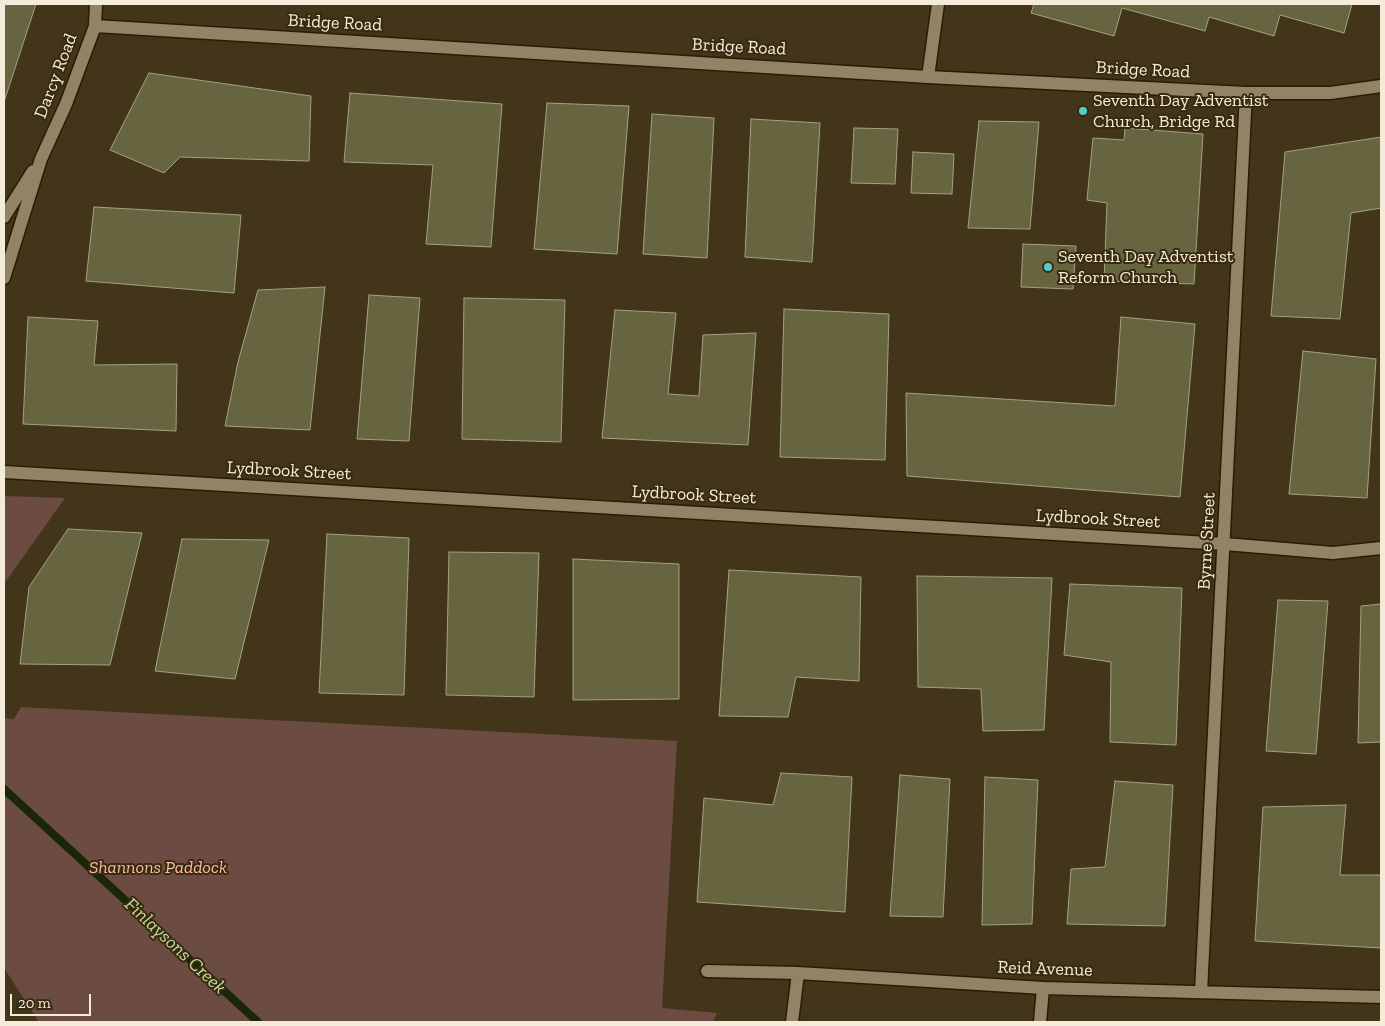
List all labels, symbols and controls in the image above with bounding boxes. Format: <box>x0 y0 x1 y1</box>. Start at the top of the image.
street label: Bridge Road <box>287 10 383 36</box>
street label: Darcy Road <box>30 31 82 121</box>
street label: Bridge Road <box>691 34 787 60</box>
street label: Bridge Road <box>1095 57 1191 83</box>
place label: Seventh Day Adventist Church, Bridge Rd <box>1093 90 1268 132</box>
marker: Seventh Day Adventist Church, Bridge Rd <box>1077 105 1089 117</box>
place label: Seventh Day Adventist Reform Church <box>1058 246 1233 288</box>
marker: Seventh Day Adventist Reform Church <box>1042 261 1054 273</box>
street label: Lydbrook Street <box>226 457 352 485</box>
street label: Lydbrook Street <box>631 481 757 509</box>
street label: Byrne Street <box>1194 492 1220 590</box>
street label: Lydbrook Street <box>1035 505 1161 533</box>
park label: Shannons Paddock <box>89 857 227 879</box>
water label: Finlaysons Creek <box>119 893 231 999</box>
street label: Reid Avenue <box>997 957 1093 981</box>
scale bar <box>12 984 94 1016</box>
text: 20 m <box>18 994 51 1012</box>

